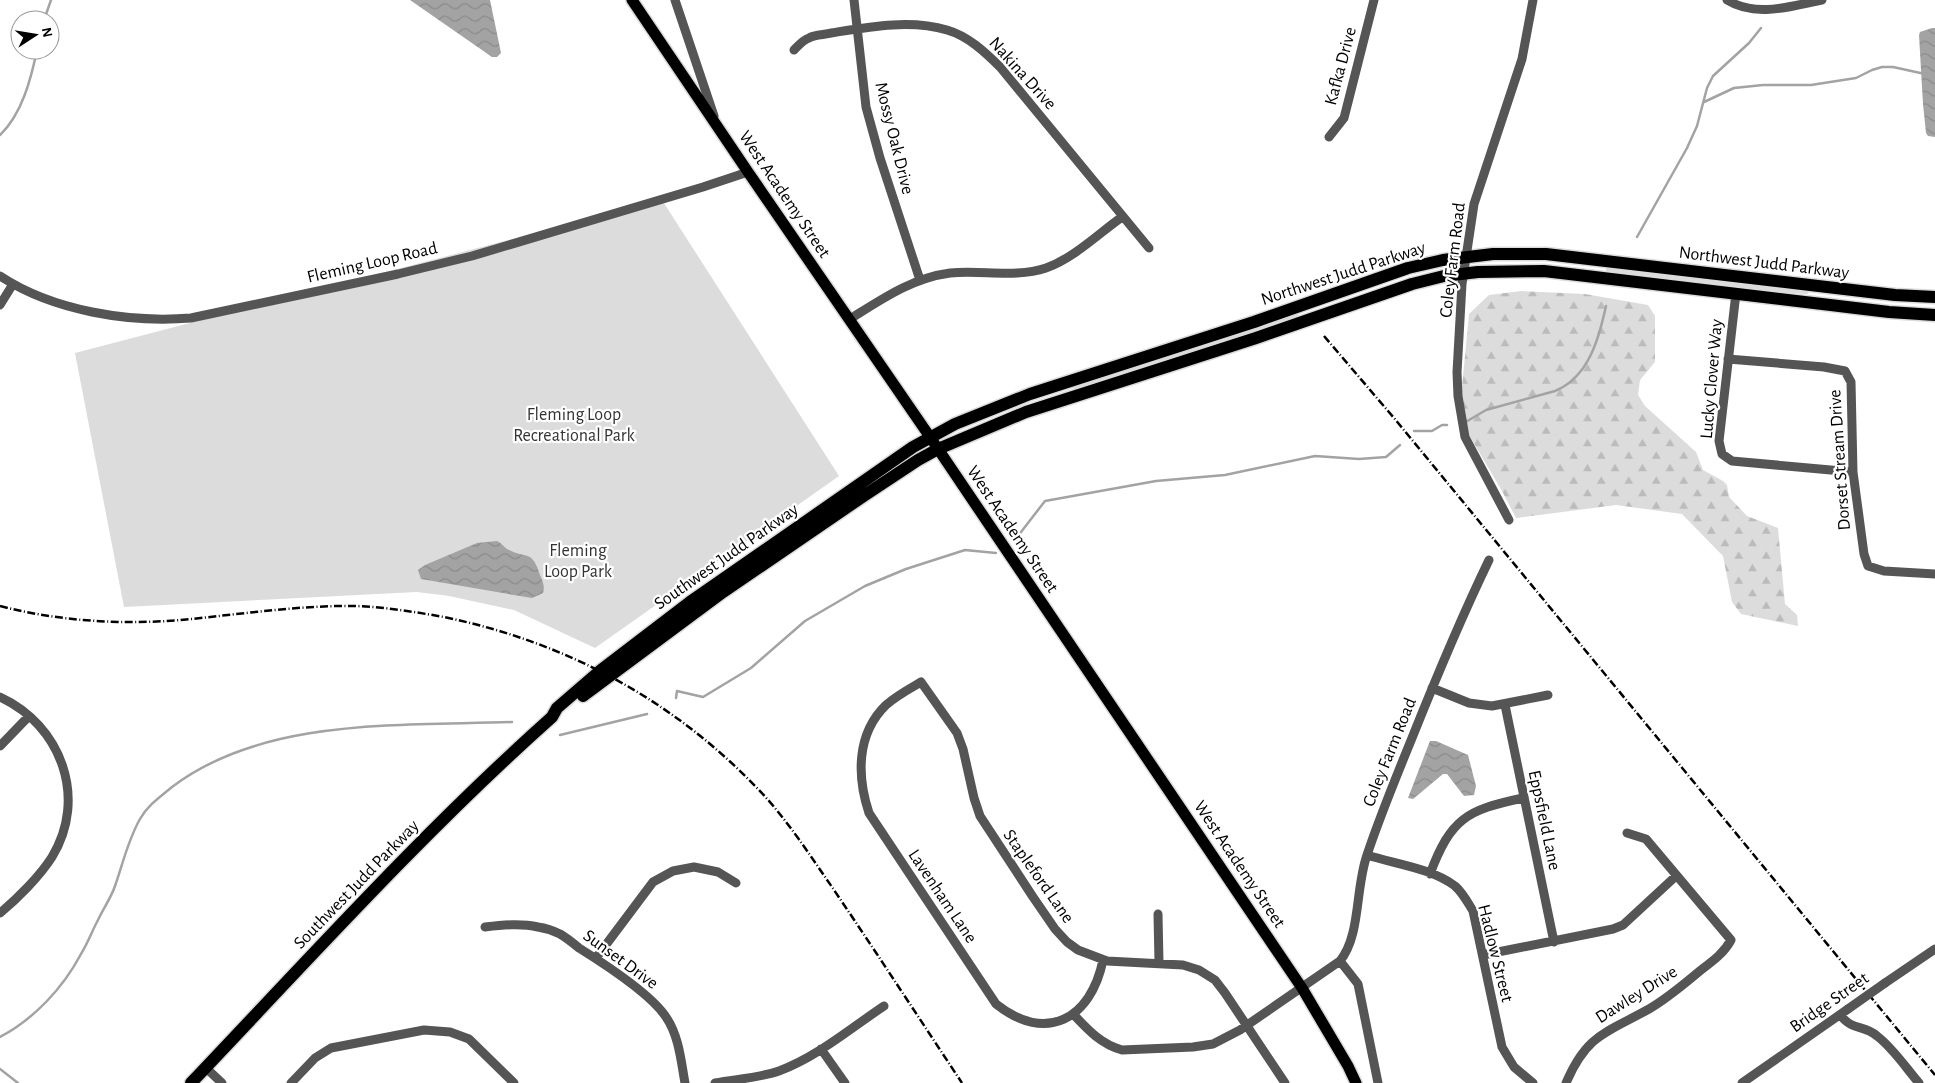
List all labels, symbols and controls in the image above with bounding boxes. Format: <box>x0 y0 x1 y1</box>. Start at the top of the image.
north arrow <box>10 10 60 60</box>
street label: Kafka Drive <box>1322 25 1360 107</box>
text: N <box>39 26 55 39</box>
street label: Nakina Drive <box>985 34 1059 113</box>
street label: Mossy Oak Drive <box>871 80 917 196</box>
street label: West Academy Street <box>735 128 833 261</box>
street label: Coley Farm Road <box>1437 202 1469 319</box>
street label: Fleming Loop Road <box>305 239 439 287</box>
street label: Northwest Judd Parkway <box>1259 239 1428 309</box>
street label: Northwest Judd Parkway <box>1678 244 1850 282</box>
street label: Lucky Clover Way <box>1698 318 1726 440</box>
street label: Dorset Stream Drive <box>1826 389 1854 531</box>
park label: Fleming Loop Recreational Park <box>513 406 636 445</box>
street label: West Academy Street <box>963 463 1061 596</box>
street label: Southwest Judd Parkway <box>651 500 802 613</box>
park label: Fleming Loop Park <box>544 542 613 581</box>
street label: Coley Farm Road <box>1360 695 1420 809</box>
street label: Eppsfield Lane <box>1525 768 1563 872</box>
street label: West Academy Street <box>1190 798 1288 931</box>
street label: Southwest Judd Parkway <box>291 817 423 953</box>
street label: Stapleford Lane <box>999 827 1077 927</box>
street label: Lavenham Lane <box>904 847 980 947</box>
street label: Hadlow Street <box>1474 903 1516 1004</box>
street label: Sunset Drive <box>580 927 661 993</box>
street label: Dawley Drive <box>1592 963 1681 1027</box>
street label: Bridge Street <box>1787 969 1872 1036</box>

